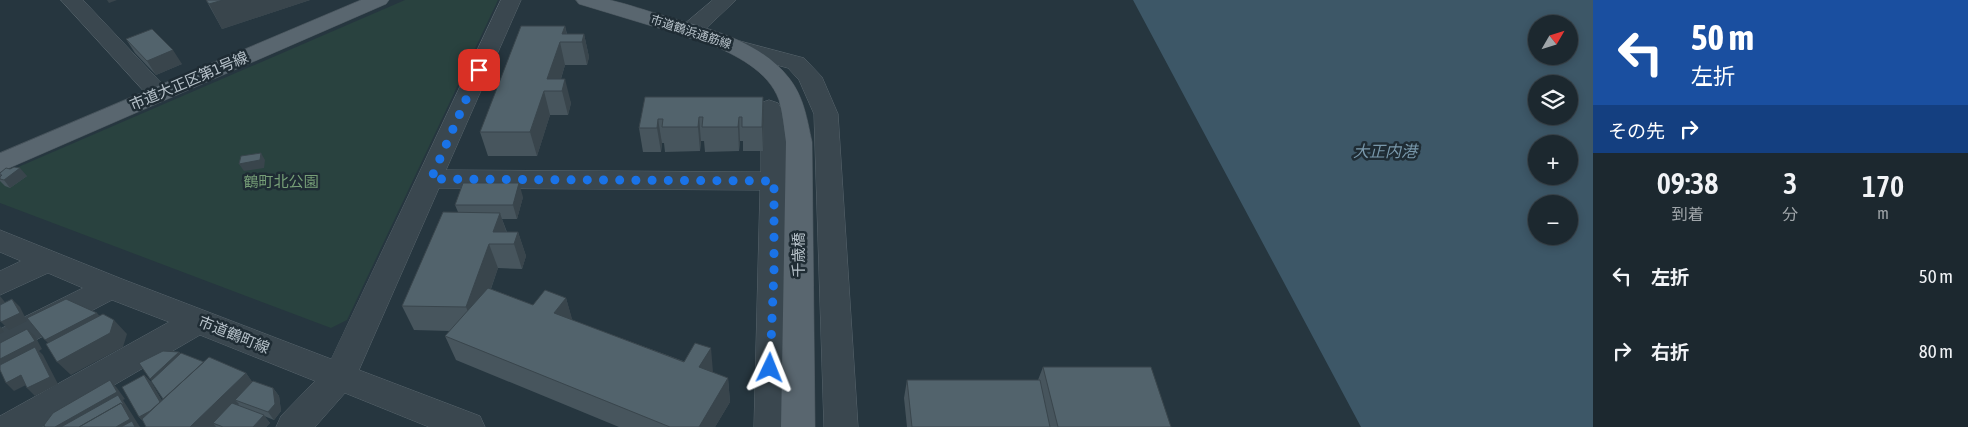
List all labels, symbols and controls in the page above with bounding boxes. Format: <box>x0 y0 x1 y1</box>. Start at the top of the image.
street label: 市道鶴浜通筋線 <box>649 12 733 52</box>
north arrow <box>1528 15 1578 65</box>
map controls <box>1528 15 1578 245</box>
text: 50 m <box>1691 17 1754 57</box>
icon: left <box>1608 20 1673 85</box>
street label: 市道大正区第1号線 <box>127 48 251 113</box>
pin <box>458 49 500 91</box>
icon: arrive <box>465 56 493 84</box>
text: 左折 <box>1691 63 1735 89</box>
button: layers <box>1528 75 1578 125</box>
icon: right <box>1675 115 1703 143</box>
text: その先 <box>1608 120 1665 142</box>
button: + <box>1528 135 1578 185</box>
water label: 大正内港 <box>1353 142 1419 160</box>
text: 09:38 <box>1657 166 1718 200</box>
text: 3 <box>1783 166 1797 200</box>
text: 170 <box>1862 169 1904 203</box>
park label: 鶴町北公園 <box>243 173 319 190</box>
button: − <box>1528 195 1578 245</box>
text: m <box>1877 204 1889 222</box>
text: 到着 <box>1672 205 1704 223</box>
text: 分 <box>1782 205 1798 223</box>
street label: 千歳橋 <box>790 232 807 278</box>
icon: left <box>1608 262 1636 290</box>
text: 50 m <box>1919 265 1953 287</box>
text: 左折 <box>1651 266 1689 288</box>
street label: 市道鶴町線 <box>196 313 272 356</box>
icon: right <box>1608 337 1636 365</box>
text: 80 m <box>1919 340 1953 362</box>
position arrow <box>743 341 795 393</box>
text: 右折 <box>1651 341 1689 363</box>

